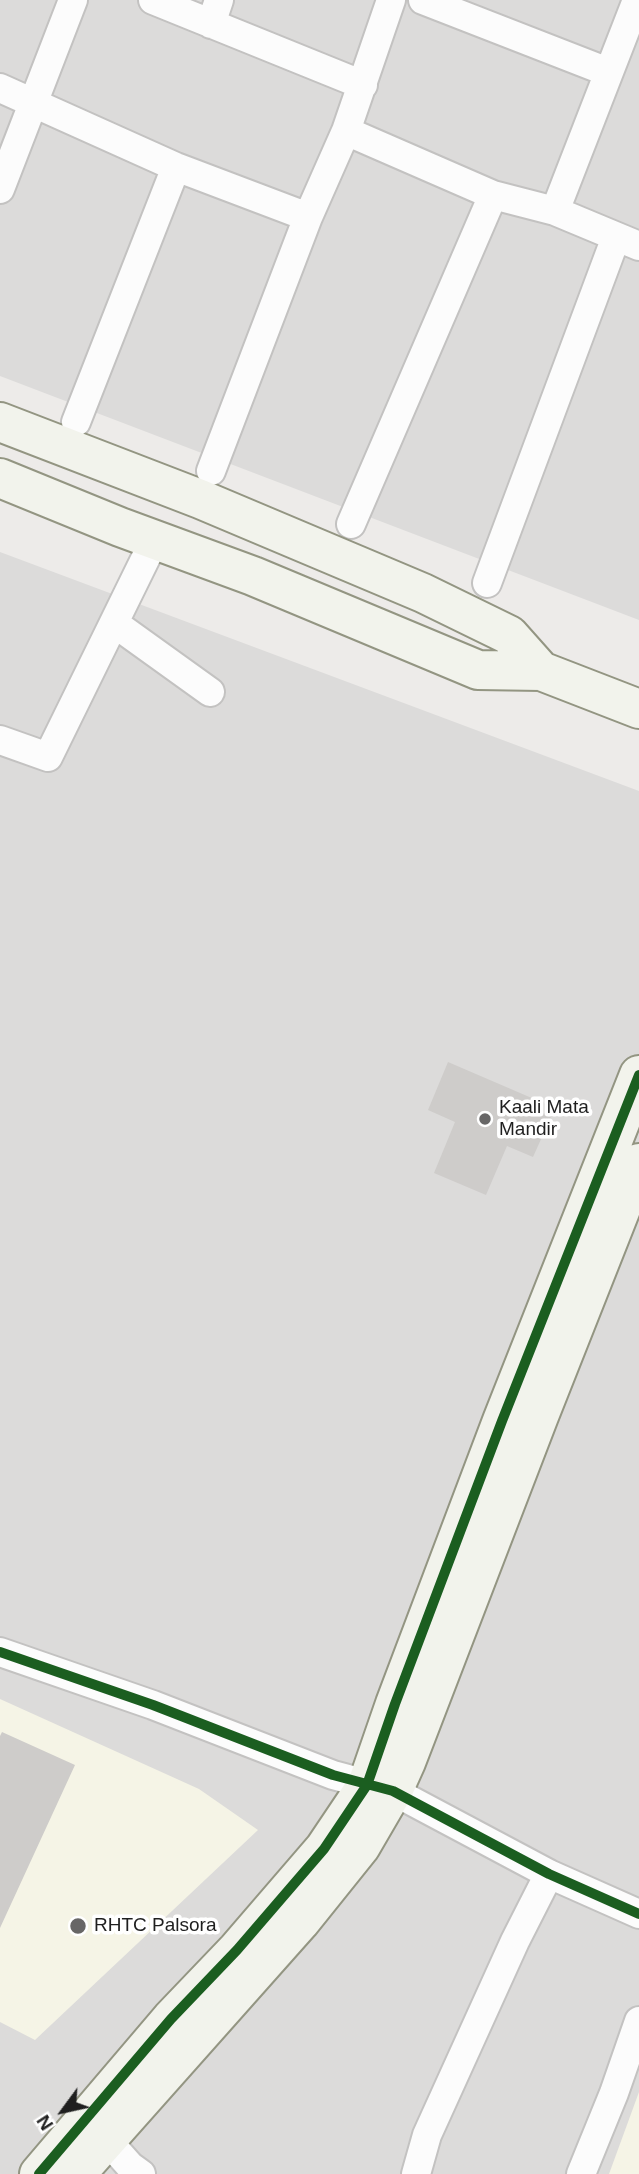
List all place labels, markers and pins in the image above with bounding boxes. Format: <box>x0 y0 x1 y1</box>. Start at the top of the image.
place label: Kaali Mata Mandir <box>499 1097 589 1141</box>
marker: Kaali Mata Mandir <box>477 1111 493 1127</box>
place label: RHTC Palsora <box>94 1915 216 1937</box>
marker: RHTC Palsora <box>68 1916 88 1936</box>

